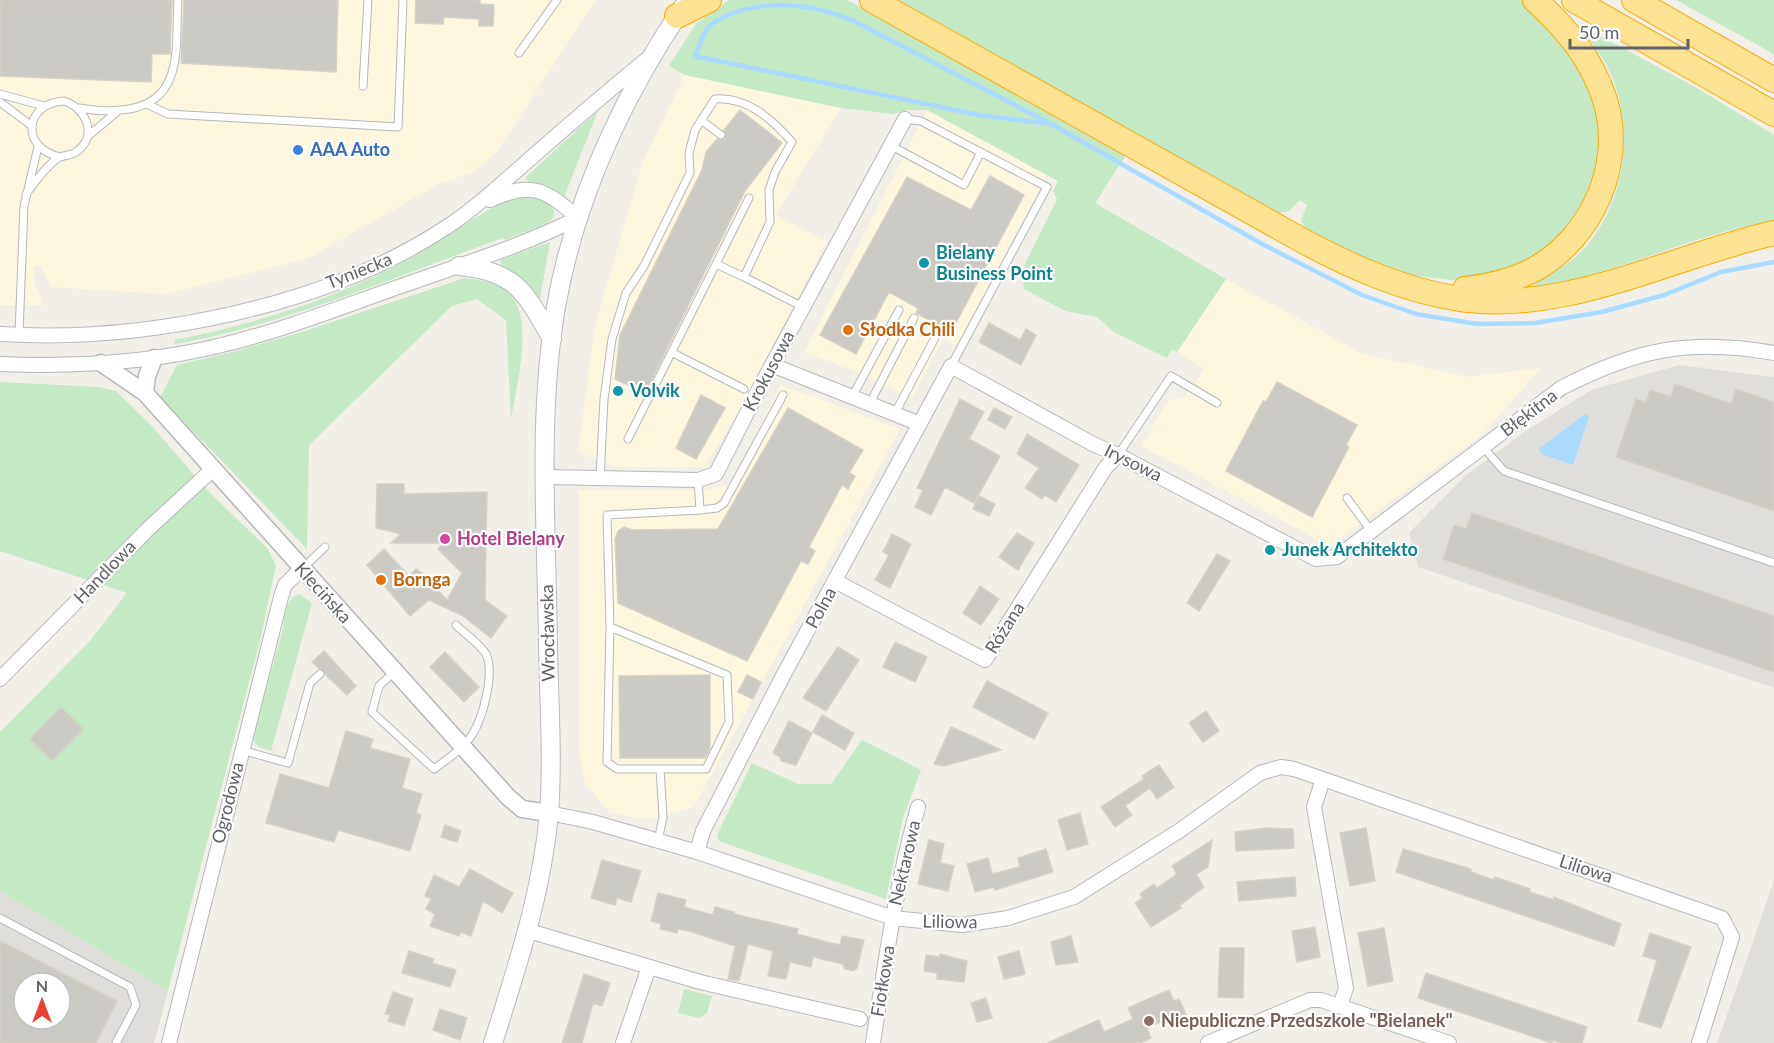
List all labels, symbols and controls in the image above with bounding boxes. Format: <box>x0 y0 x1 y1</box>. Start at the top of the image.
scale bar <box>1570 12 1688 50</box>
text: 50 m <box>1579 21 1619 43</box>
place label: AAA Auto <box>309 138 390 160</box>
marker: AAA Auto <box>291 143 305 157</box>
place label: Bielany Business Point <box>936 241 1053 284</box>
street label: Tyniecka <box>323 247 395 293</box>
marker: Bielany Business Point <box>917 256 931 270</box>
place label: Słodka Chili <box>860 318 955 340</box>
marker: Słodka Chili <box>841 323 855 337</box>
street label: Krokusowa <box>738 326 799 415</box>
place label: Volvik <box>629 379 680 401</box>
marker: Volvik <box>611 384 625 398</box>
street label: Błękitna <box>1496 384 1561 441</box>
street label: Irysowa <box>1101 439 1166 485</box>
place label: Hotel Bielany <box>457 527 565 549</box>
marker: Hotel Bielany <box>438 532 452 546</box>
street label: Handlowa <box>69 535 140 608</box>
place label: Junek Architekto <box>1282 538 1418 560</box>
marker: Junek Architekto <box>1263 543 1277 557</box>
street label: Klecińska <box>291 557 357 627</box>
place label: Bornga <box>393 568 451 590</box>
marker: Bornga <box>374 573 388 587</box>
street label: Polna <box>800 583 840 632</box>
street label: Wrocławska <box>535 584 559 682</box>
street label: Różana <box>980 598 1029 657</box>
street label: Ogrodowa <box>206 760 248 846</box>
street label: Nektarowa <box>884 818 925 908</box>
street label: Liliowa <box>1557 849 1616 887</box>
street label: Liliowa <box>922 910 978 932</box>
street label: Fiołkowa <box>866 944 899 1018</box>
north arrow <box>12 971 72 1031</box>
text: N <box>36 976 48 995</box>
place label: Niepubliczne Przedszkole "Bielanek" <box>1161 1009 1453 1031</box>
marker: Niepubliczne Przedszkole "Bielanek" <box>1142 1014 1156 1028</box>

